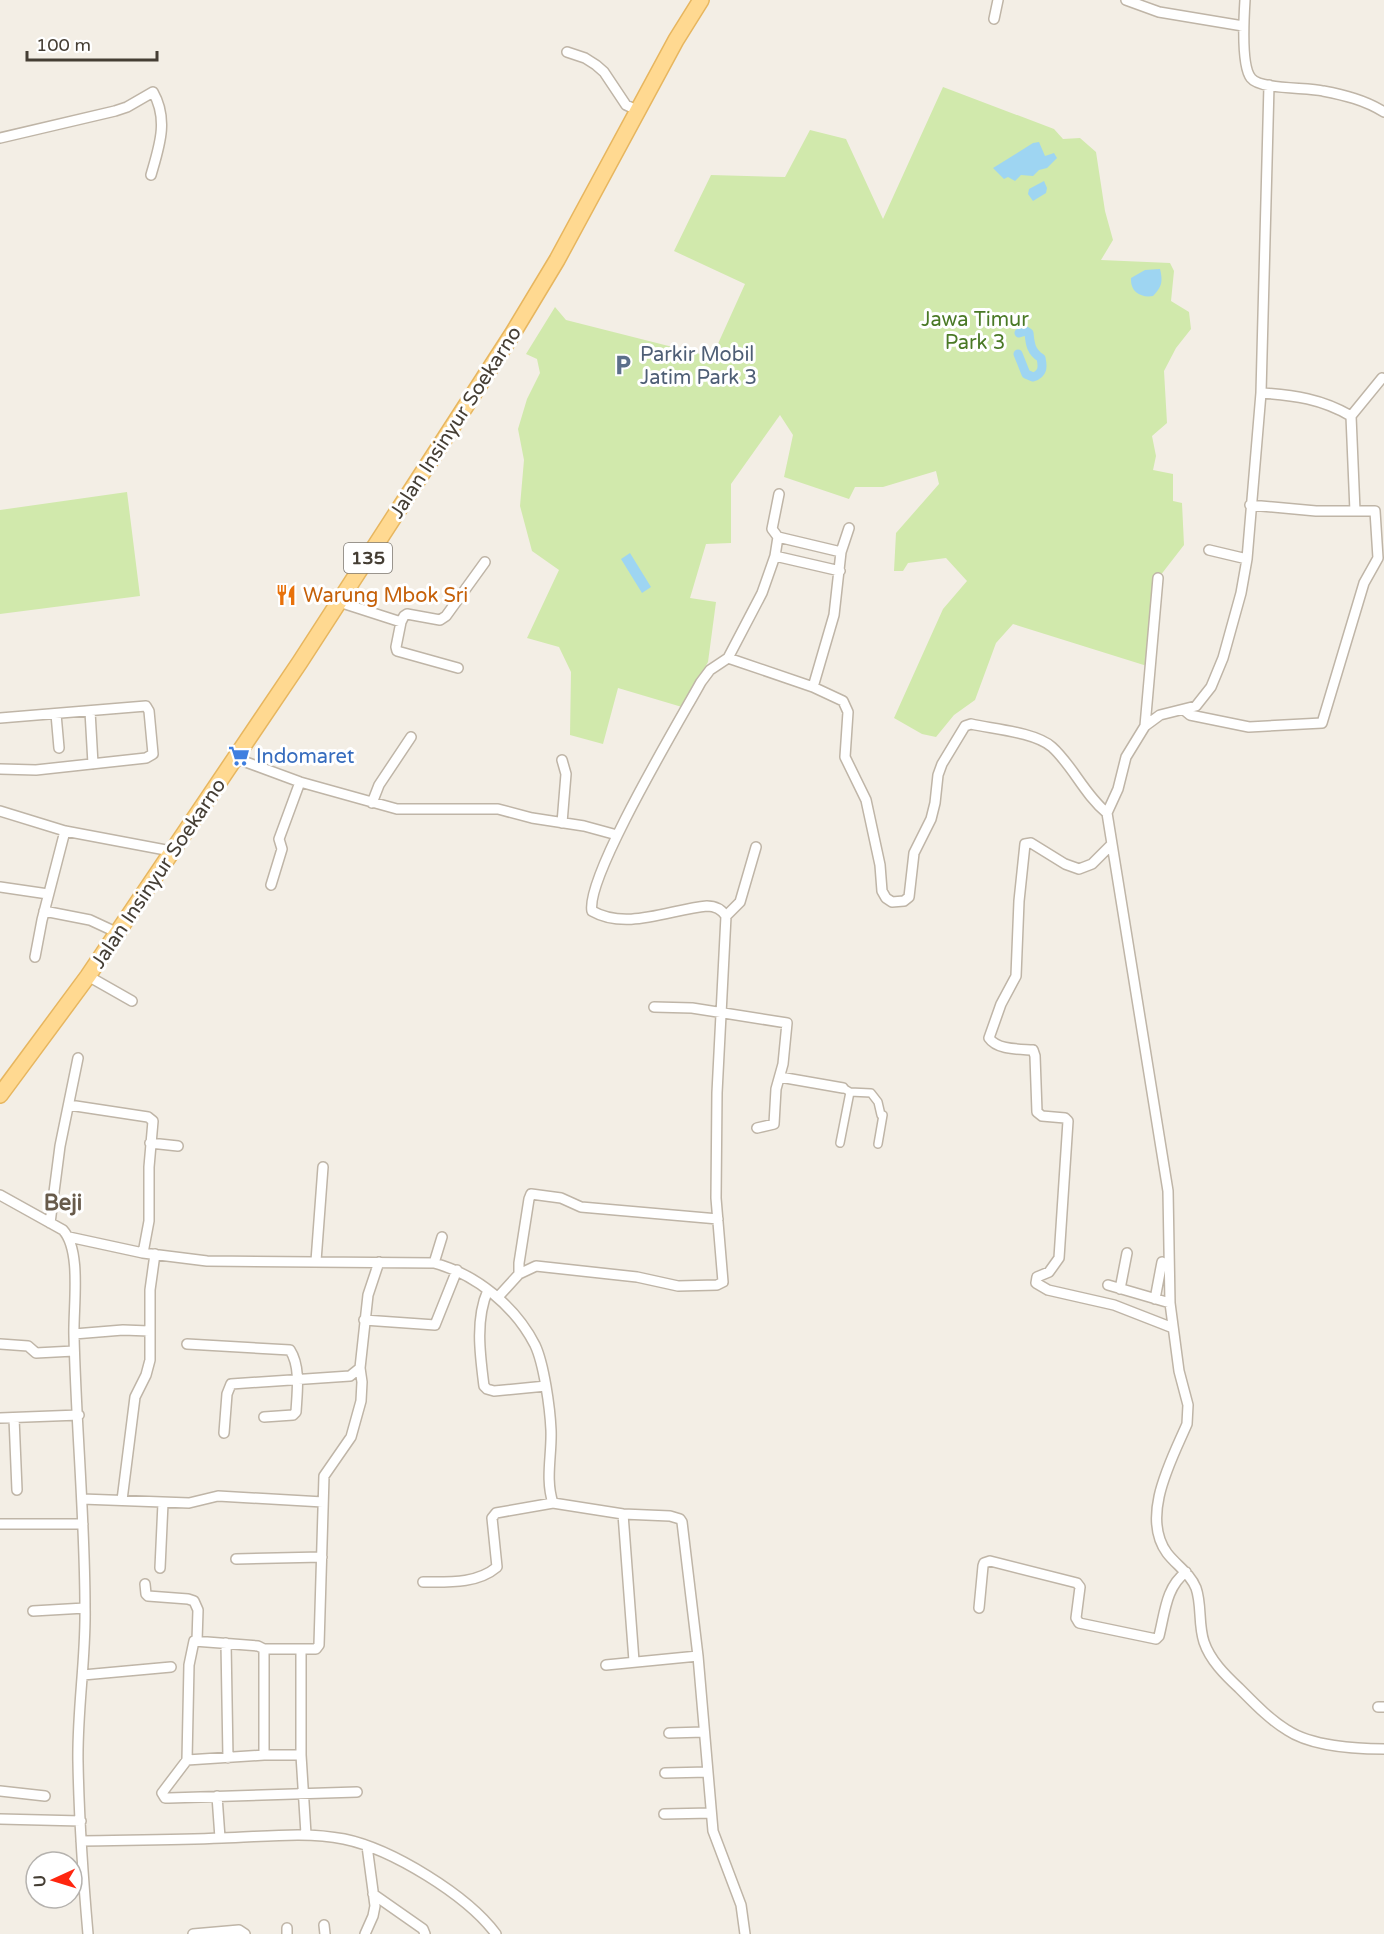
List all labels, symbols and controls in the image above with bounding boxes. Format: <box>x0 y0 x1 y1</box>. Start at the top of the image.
scale bar <box>27 24 158 62</box>
text: 100 m <box>36 34 91 56</box>
park label: Jawa Timur Park 3 <box>921 308 1029 355</box>
street label: Jalan Insinyur Soekarno <box>385 322 527 523</box>
place label: Parkir Mobil Jatim Park 3 <box>640 343 757 390</box>
parking icon: Parkir Mobil Jatim Park 3 <box>611 353 635 377</box>
road number: 135 <box>344 543 392 573</box>
restaurant icon: Warung Mbok Sri <box>274 583 298 607</box>
place label: Warung Mbok Sri <box>303 584 468 608</box>
supermarket icon: Indomaret <box>227 744 251 768</box>
place label: Indomaret <box>256 745 355 769</box>
street label: Jalan Insinyur Soekarno <box>86 774 231 973</box>
district label: Beji <box>44 1190 82 1216</box>
north arrow <box>24 1850 84 1910</box>
text: U <box>30 1874 50 1888</box>

